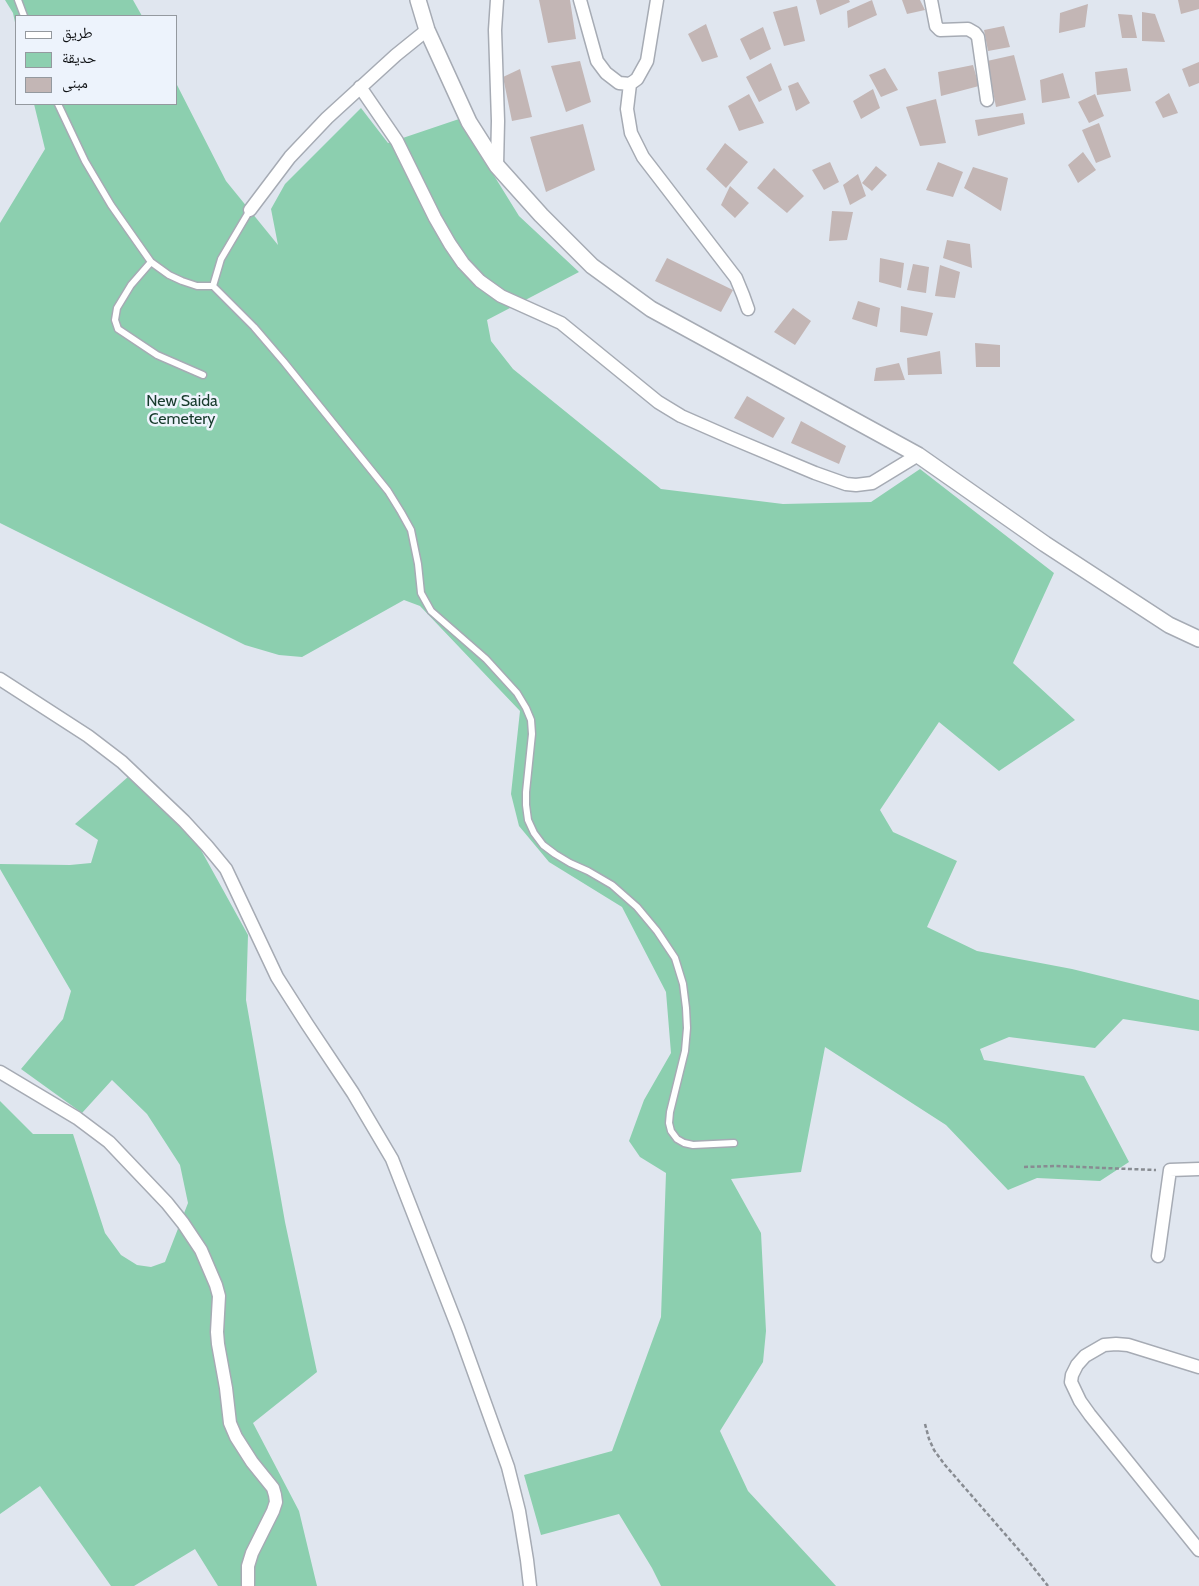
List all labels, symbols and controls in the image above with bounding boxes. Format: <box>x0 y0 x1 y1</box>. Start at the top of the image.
legend <box>15 15 178 105</box>
text: طريق <box>62 24 93 42</box>
text: حديقة <box>62 49 96 67</box>
text: مبنى <box>62 74 88 92</box>
park label: New Saida Cemetery <box>146 391 218 429</box>

